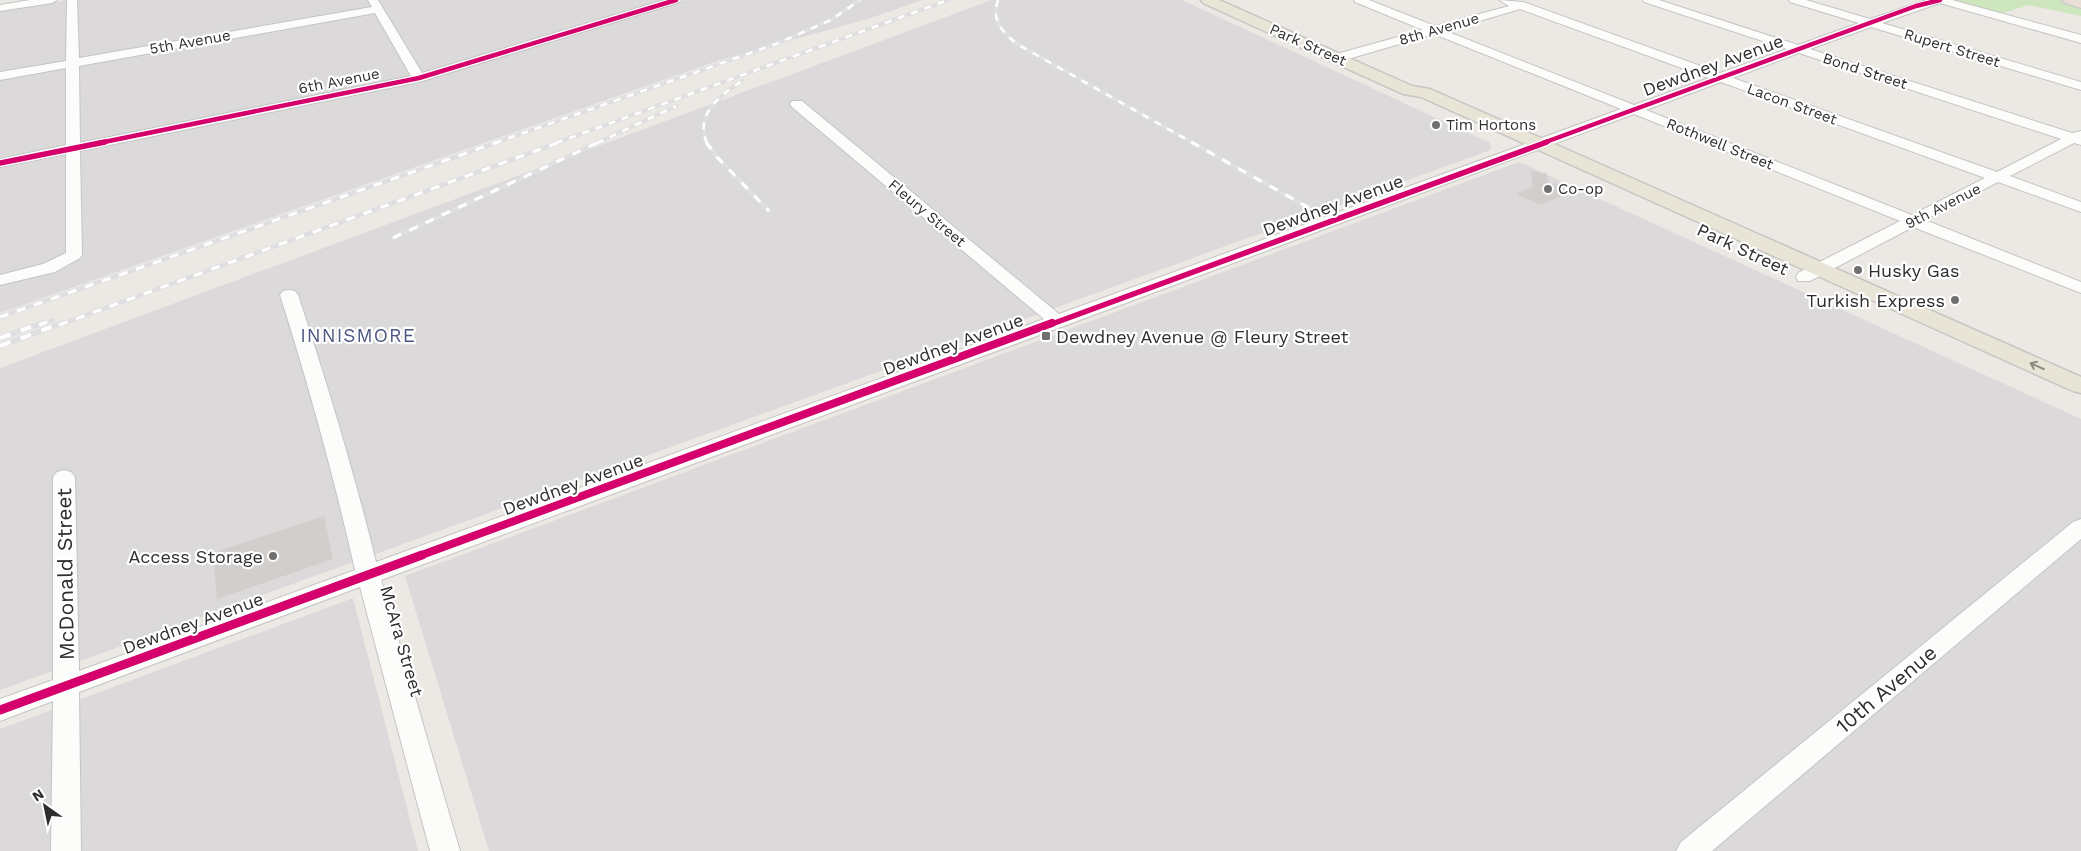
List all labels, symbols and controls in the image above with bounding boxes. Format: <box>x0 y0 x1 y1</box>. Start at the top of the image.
street label: 8th Avenue <box>1397 9 1481 49</box>
street label: Park Street <box>1267 20 1350 70</box>
street label: Rupert Street <box>1902 25 2003 71</box>
street label: 5th Avenue <box>148 26 232 58</box>
street label: Dewdney Avenue <box>1640 30 1786 100</box>
street label: Bond Street <box>1820 49 1910 93</box>
street label: 6th Avenue <box>297 64 381 98</box>
street label: Lacon Street <box>1745 79 1840 129</box>
street label: Rothwell Street <box>1664 114 1777 174</box>
place label: Tim Hortons <box>1446 116 1536 134</box>
marker: Tim Hortons <box>1430 119 1442 131</box>
street label: Dewdney Avenue <box>1260 170 1406 240</box>
street label: Fleury Street <box>885 175 970 251</box>
street label: 9th Avenue <box>1902 179 1984 233</box>
place label: Co-op <box>1558 180 1603 198</box>
marker: Co-op <box>1542 183 1554 195</box>
street label: Park Street <box>1694 219 1793 280</box>
place label: Husky Gas <box>1868 260 1960 281</box>
marker: Husky Gas <box>1852 264 1864 276</box>
place label: Turkish Express <box>1806 290 1945 311</box>
marker: Turkish Express <box>1949 294 1961 306</box>
street label: Dewdney Avenue <box>880 309 1026 379</box>
district label: INNISMORE <box>300 324 416 347</box>
place label: Dewdney Avenue @ Fleury Street <box>1056 326 1349 347</box>
marker: Dewdney Avenue @ Fleury Street <box>1040 330 1052 342</box>
one-way arrow <box>2030 361 2045 371</box>
street label: Dewdney Avenue <box>500 449 646 519</box>
street label: McDonald Street <box>51 488 79 660</box>
place label: Access Storage <box>129 546 263 567</box>
marker: Access Storage <box>267 550 279 562</box>
street label: McAra Street <box>376 583 428 699</box>
street label: Dewdney Avenue <box>120 588 266 658</box>
street label: 10th Avenue <box>1831 640 1941 738</box>
north arrow <box>20 781 70 831</box>
text: N <box>29 786 47 805</box>

